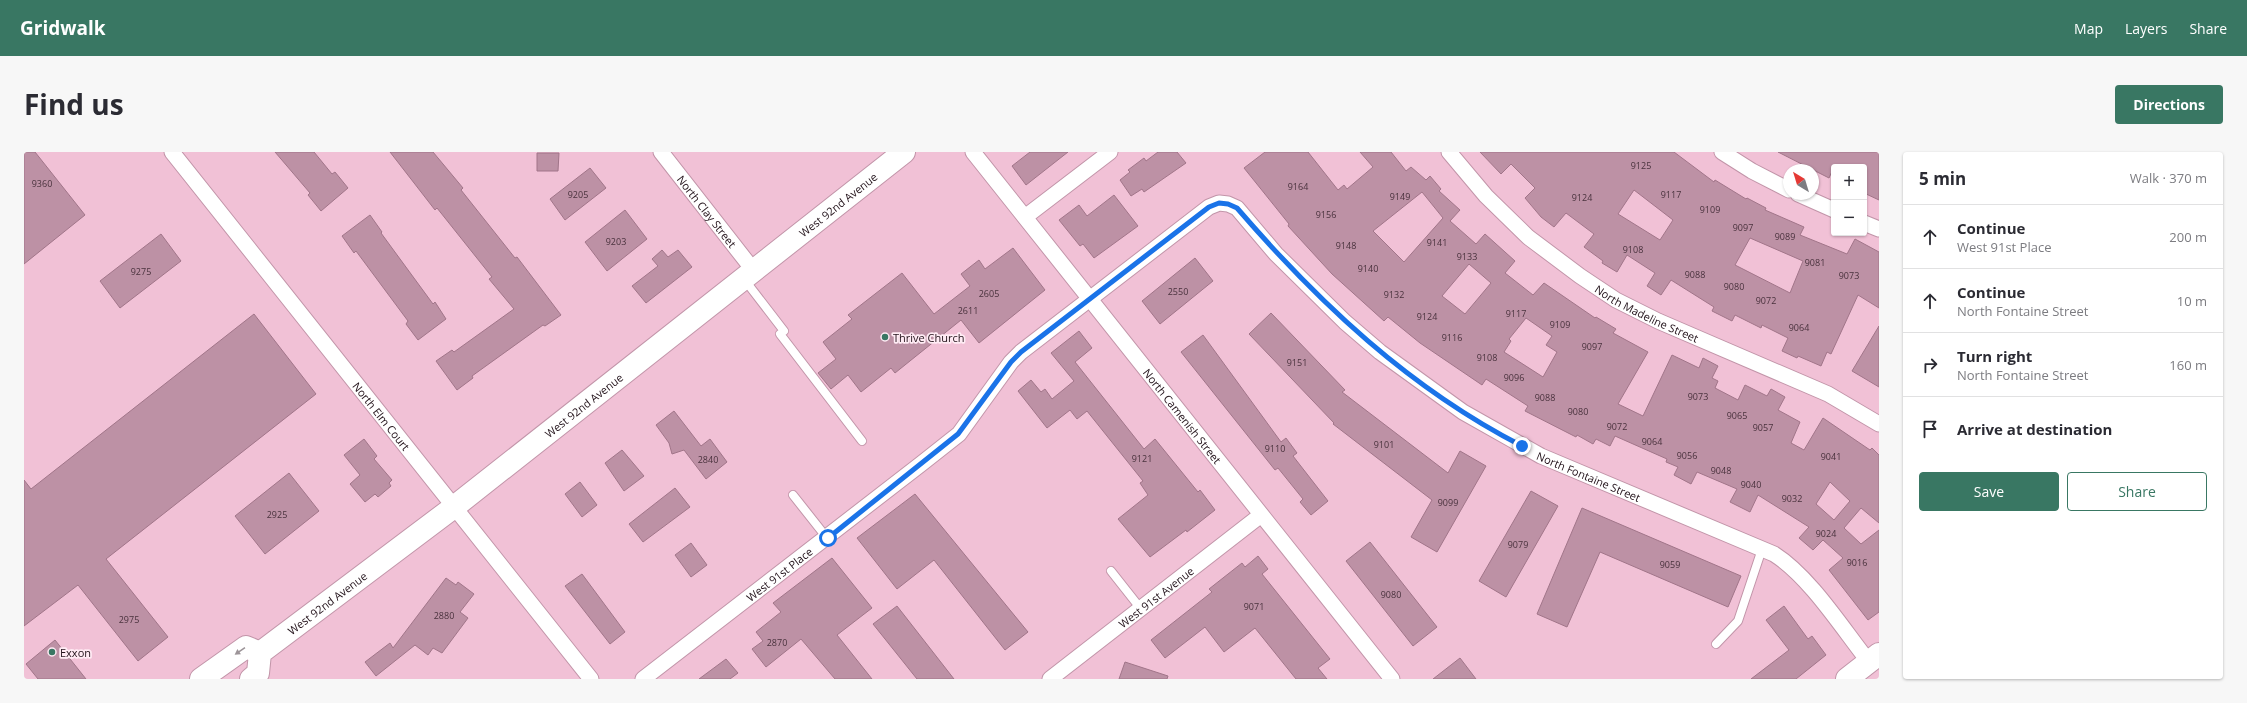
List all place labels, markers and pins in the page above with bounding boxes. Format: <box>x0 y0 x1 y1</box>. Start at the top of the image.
place label: Thrive Church <box>893 330 965 345</box>
marker: Thrive Church <box>880 332 890 342</box>
place label: Exxon <box>60 645 91 660</box>
marker: Exxon <box>47 647 57 657</box>

